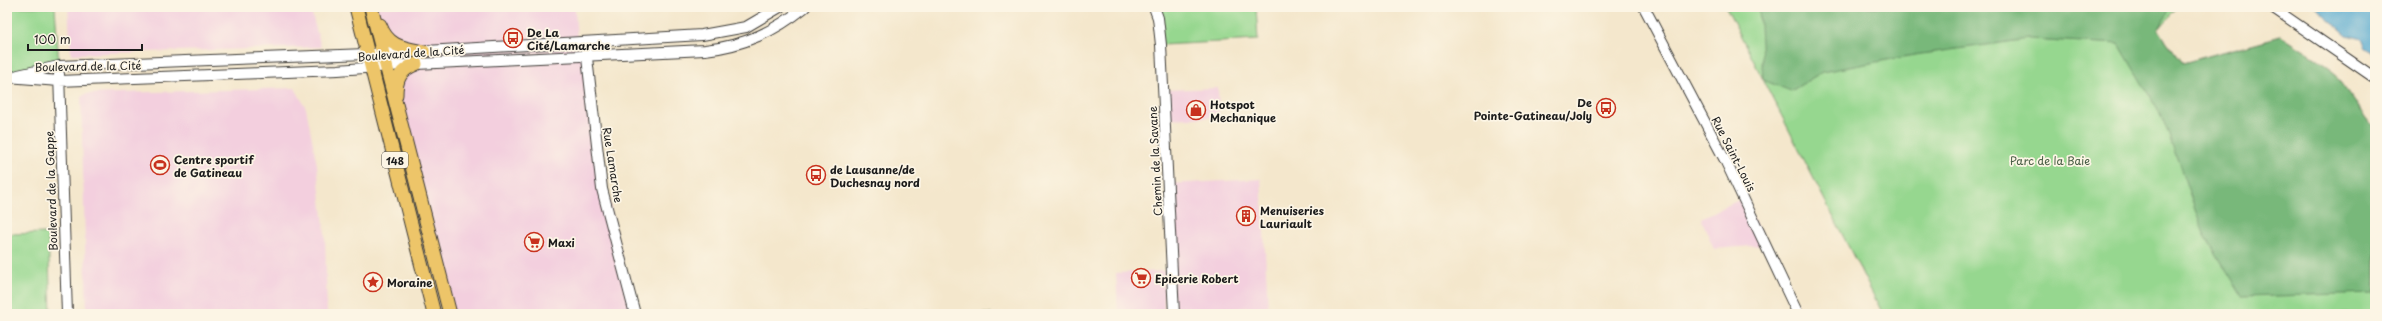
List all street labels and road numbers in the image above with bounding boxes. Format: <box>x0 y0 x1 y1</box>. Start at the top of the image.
street label: Boulevard de la Cité <box>357 41 465 65</box>
street label: Boulevard de la Cité <box>34 57 142 75</box>
street label: Chemin de la Savane <box>1144 106 1166 216</box>
street label: Rue Saint-Louis <box>1708 113 1760 195</box>
street label: Rue Lamarche <box>599 126 627 204</box>
street label: Boulevard de la Gappe <box>40 130 62 251</box>
road number: 148 <box>382 152 408 168</box>

